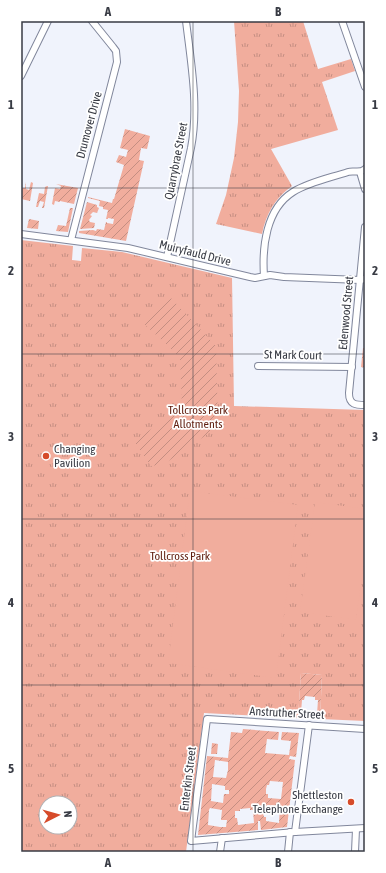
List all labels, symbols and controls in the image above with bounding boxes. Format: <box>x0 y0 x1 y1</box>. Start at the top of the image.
text: A <box>104 4 112 19</box>
text: B <box>275 4 282 19</box>
street label: Drumover Drive <box>73 90 105 160</box>
text: 1 <box>8 97 14 112</box>
text: 1 <box>372 97 378 112</box>
street label: Quarrybrae Street <box>162 121 190 201</box>
street label: Muiryfauld Drive <box>158 237 232 269</box>
text: 2 <box>8 263 14 278</box>
text: 2 <box>372 263 378 278</box>
street label: Edenwood Street <box>336 275 356 351</box>
street label: St Mark Court <box>264 347 323 363</box>
park label: Tollcross Park Allotments <box>168 403 229 431</box>
text: 3 <box>8 429 14 444</box>
text: 3 <box>372 429 378 444</box>
place label: Changing Pavilion <box>54 442 96 470</box>
marker: Changing Pavilion <box>41 451 51 461</box>
park label: Tollcross Park <box>150 549 211 563</box>
text: 4 <box>7 595 14 610</box>
text: 4 <box>371 595 378 610</box>
street label: Anstruther Street <box>249 704 325 722</box>
street label: Enterkin Street <box>177 745 199 812</box>
text: 5 <box>8 761 14 776</box>
text: 5 <box>372 761 378 776</box>
place label: Shettleston Telephone Exchange <box>253 788 343 816</box>
north arrow <box>38 795 78 835</box>
marker: Shettleston Telephone Exchange <box>346 797 356 807</box>
text: N <box>62 810 74 818</box>
text: A <box>104 855 112 870</box>
text: B <box>275 855 282 870</box>

